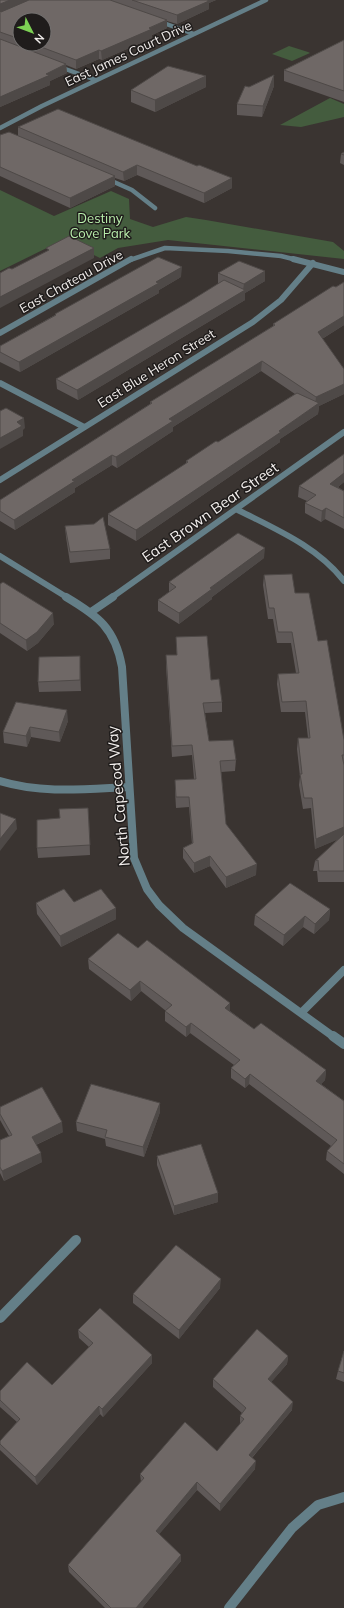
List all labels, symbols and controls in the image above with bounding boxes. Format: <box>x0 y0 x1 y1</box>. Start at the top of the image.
north arrow <box>12 12 52 52</box>
street label: East James Court Drive <box>62 17 194 89</box>
text: N <box>31 31 47 46</box>
park label: Destiny Cove Park <box>70 210 131 241</box>
street label: East Chateau Drive <box>17 246 125 316</box>
street label: East Blue Heron Street <box>94 325 218 411</box>
street label: East Brown Bear Street <box>138 458 282 566</box>
street label: North Capecod Way <box>102 725 134 867</box>

